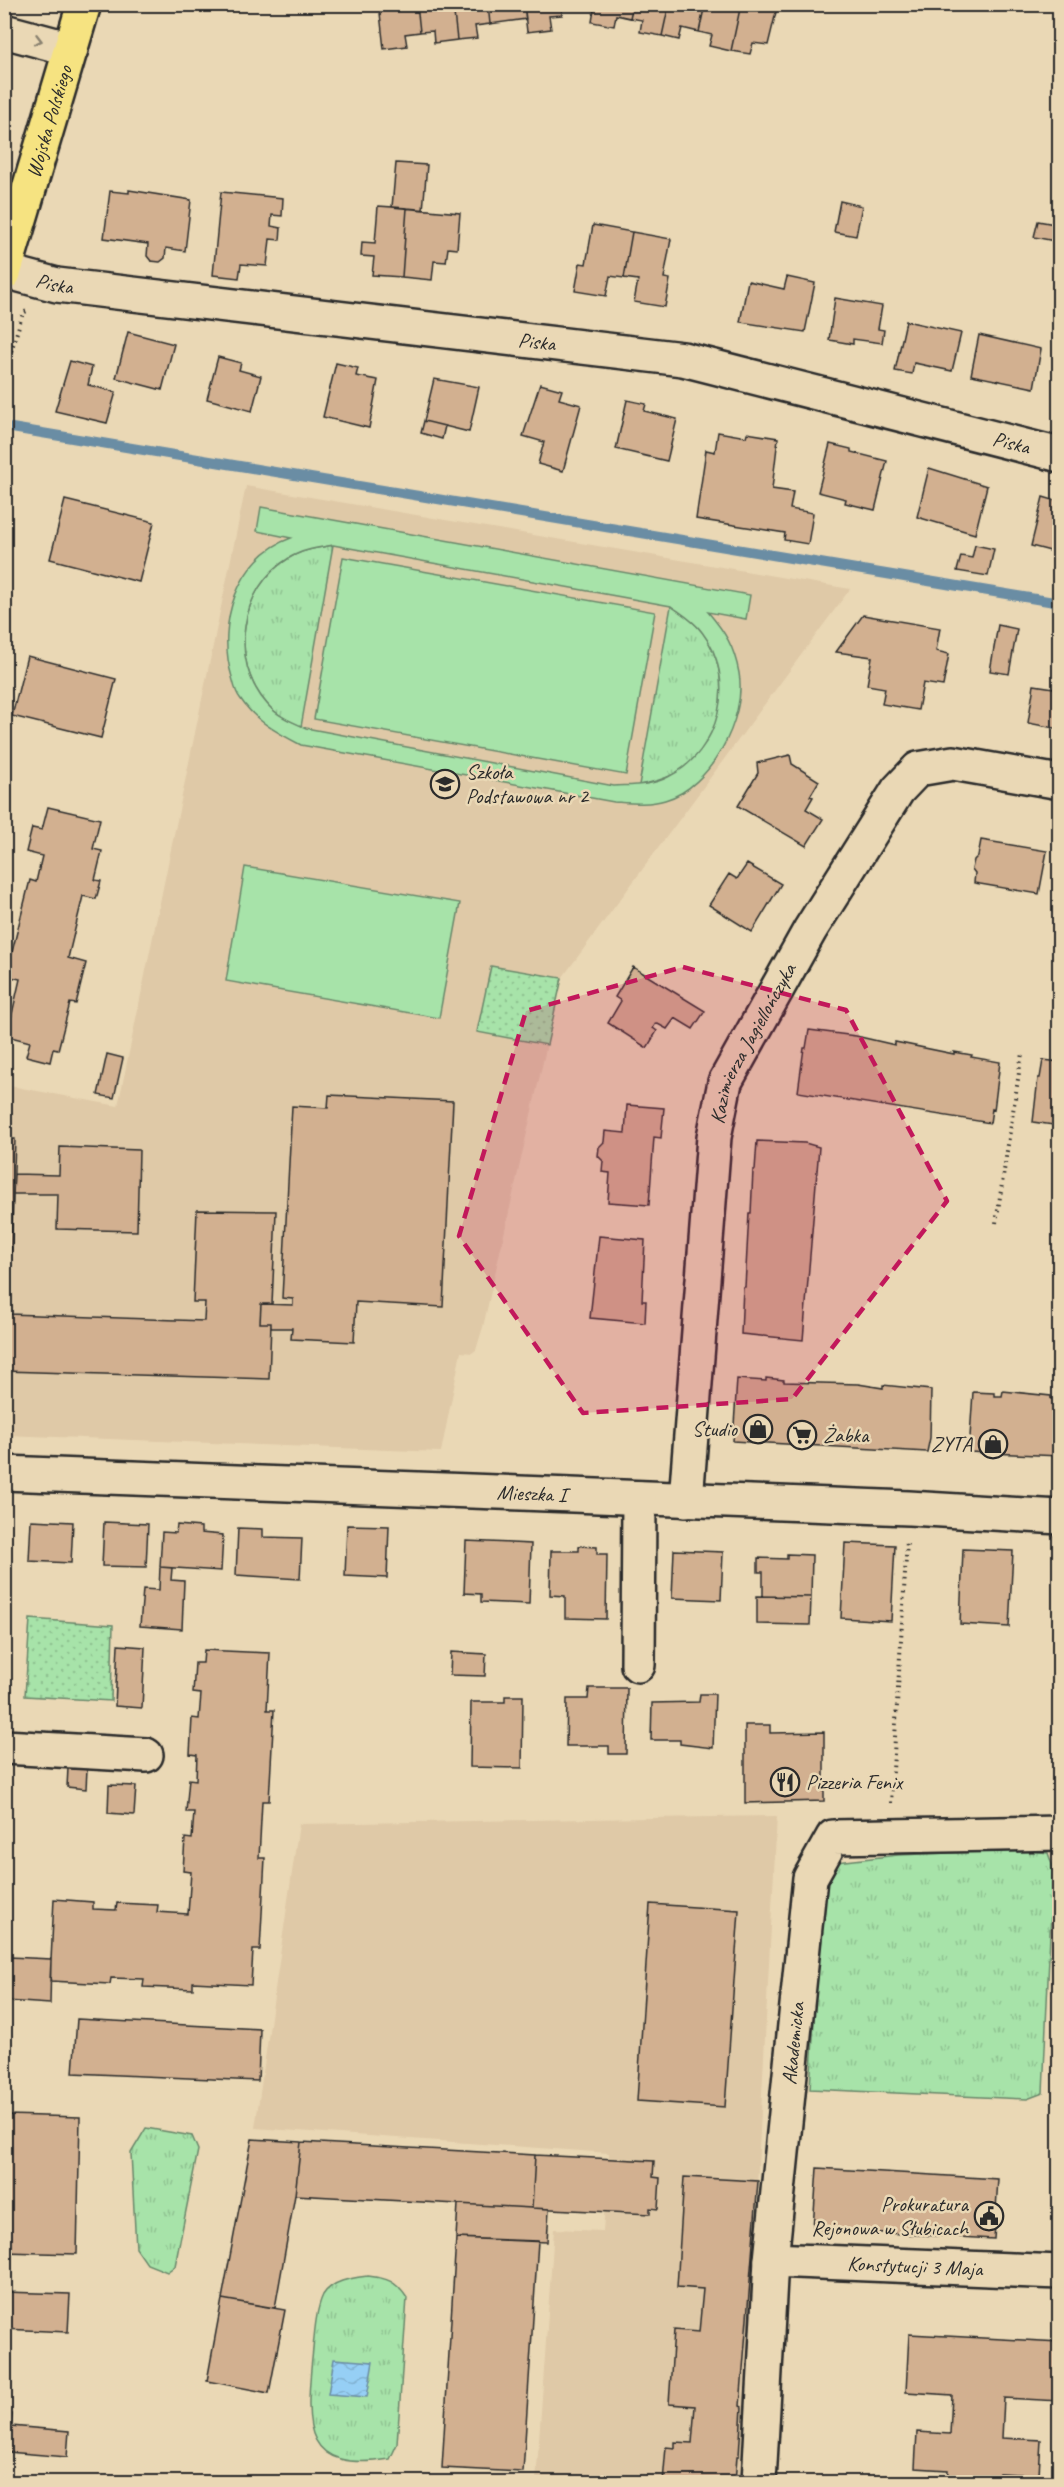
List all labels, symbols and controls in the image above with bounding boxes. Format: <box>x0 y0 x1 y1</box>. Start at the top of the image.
one-way arrow <box>32 33 43 45</box>
street label: Wojska Polskiego <box>20 61 78 181</box>
street label: Piska <box>33 267 76 300</box>
street label: Piska <box>517 327 558 357</box>
street label: Piska <box>990 425 1034 460</box>
place label: Szkoła Podstawowa nr 2 <box>466 759 590 809</box>
school or university icon: Szkoła Podstawowa nr 2 <box>429 768 461 800</box>
street label: Kazimierza Jagiellończyka <box>704 957 803 1126</box>
shop icon: Studio <box>742 1413 774 1445</box>
place label: Studio <box>692 1416 739 1442</box>
supermarket icon: Żabka <box>786 1419 818 1451</box>
place label: Żabka <box>823 1422 870 1448</box>
shop icon: ZYTA <box>977 1428 1009 1460</box>
place label: ZYTA <box>931 1431 973 1457</box>
street label: Mieszka I <box>496 1479 572 1508</box>
restaurant icon: Pizzeria Fenix <box>769 1766 801 1798</box>
place label: Pizzeria Fenix <box>806 1769 904 1795</box>
street label: Akademicka <box>776 1999 810 2086</box>
place label: Prokuratura Rejonowa w Słubicach <box>811 2191 970 2241</box>
public building icon: Prokuratura Rejonowa w Słubicach <box>973 2200 1005 2232</box>
street label: Konstytucji 3 Maja <box>847 2250 984 2282</box>

